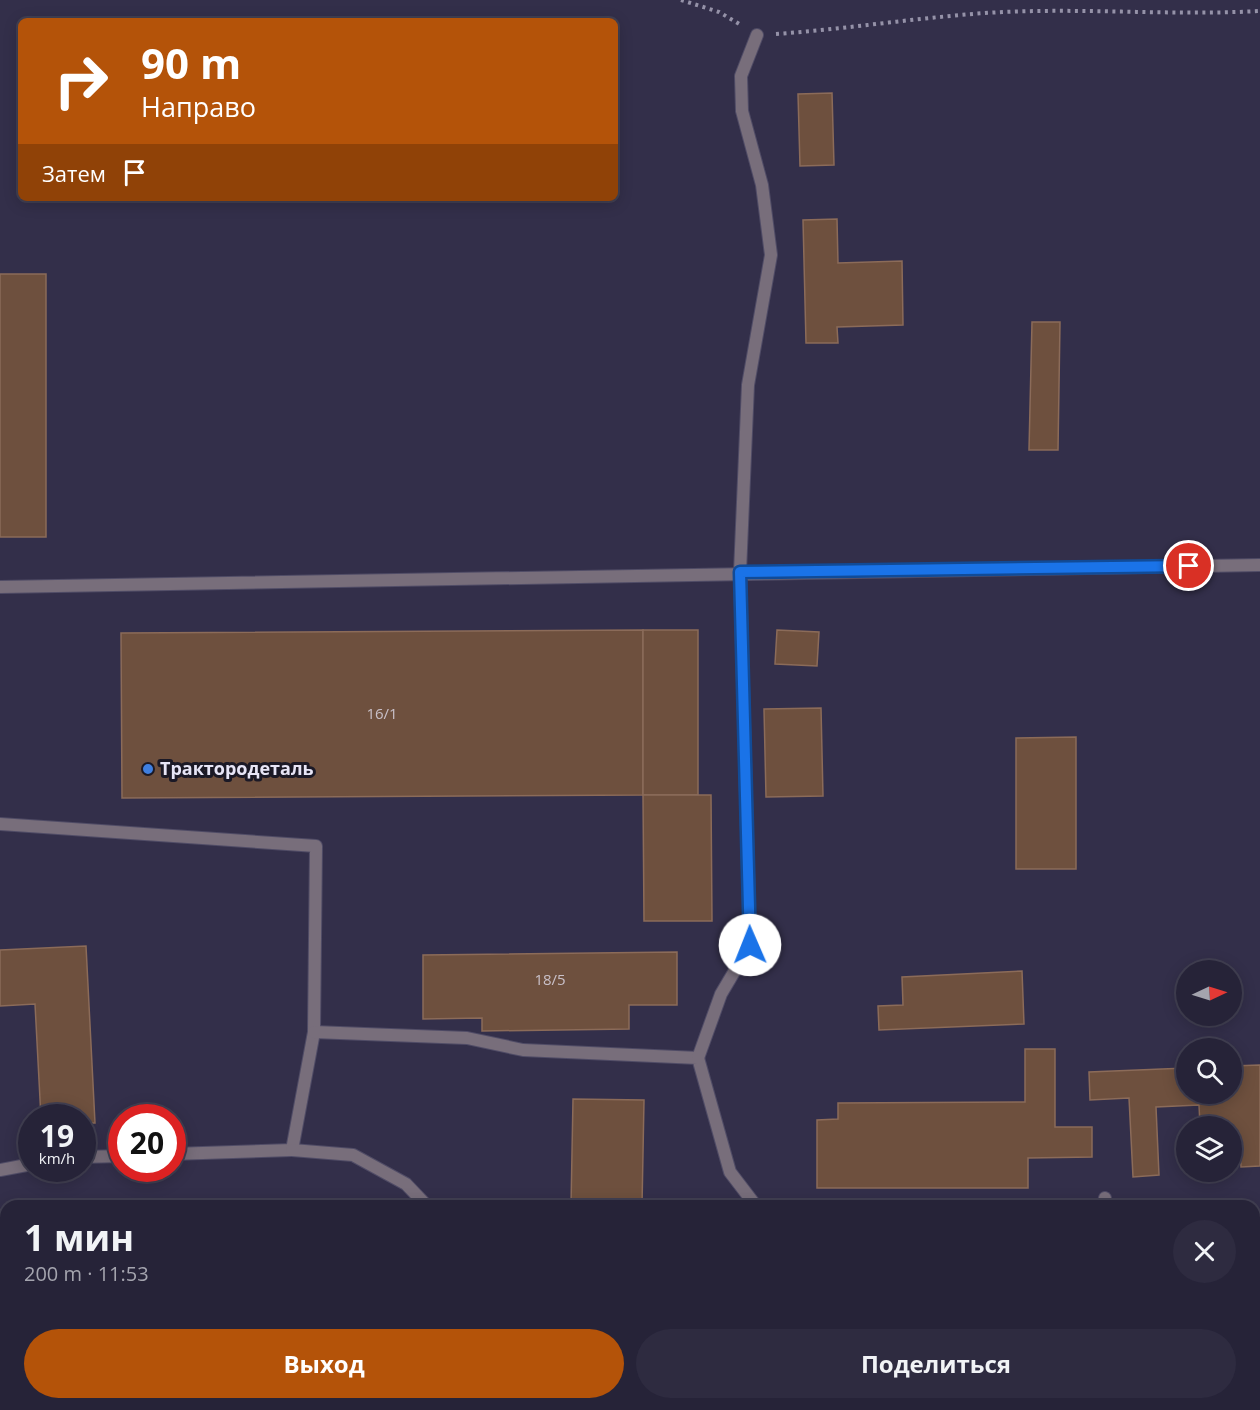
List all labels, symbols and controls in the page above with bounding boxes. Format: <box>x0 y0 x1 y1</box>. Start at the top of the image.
text: 90 m <box>141 34 241 91</box>
icon: right <box>42 42 120 120</box>
text: Направо <box>141 88 256 125</box>
icon: arrive <box>118 156 151 189</box>
text: Затем <box>42 158 106 188</box>
pin <box>1163 540 1214 591</box>
icon: arrive <box>1172 549 1205 582</box>
house number: 16/1 <box>366 703 398 723</box>
place label: Трактородеталь <box>160 756 314 780</box>
marker: Трактородеталь <box>141 762 155 776</box>
position arrow <box>718 913 782 977</box>
north arrow <box>1176 960 1242 1026</box>
map controls <box>1176 960 1242 1182</box>
house number: 18/5 <box>534 969 566 989</box>
button: search <box>1176 1038 1242 1104</box>
speed limit sign: 20 <box>108 1104 186 1182</box>
text: 19 <box>40 1115 74 1156</box>
button: layers <box>1176 1116 1242 1182</box>
text: km/h <box>39 1148 75 1168</box>
text: 1 мин <box>24 1213 134 1262</box>
button: close <box>1173 1220 1236 1283</box>
text: 200 m · 11:53 <box>24 1260 149 1287</box>
button: Выход <box>24 1329 624 1398</box>
button: Поделиться <box>636 1329 1236 1398</box>

